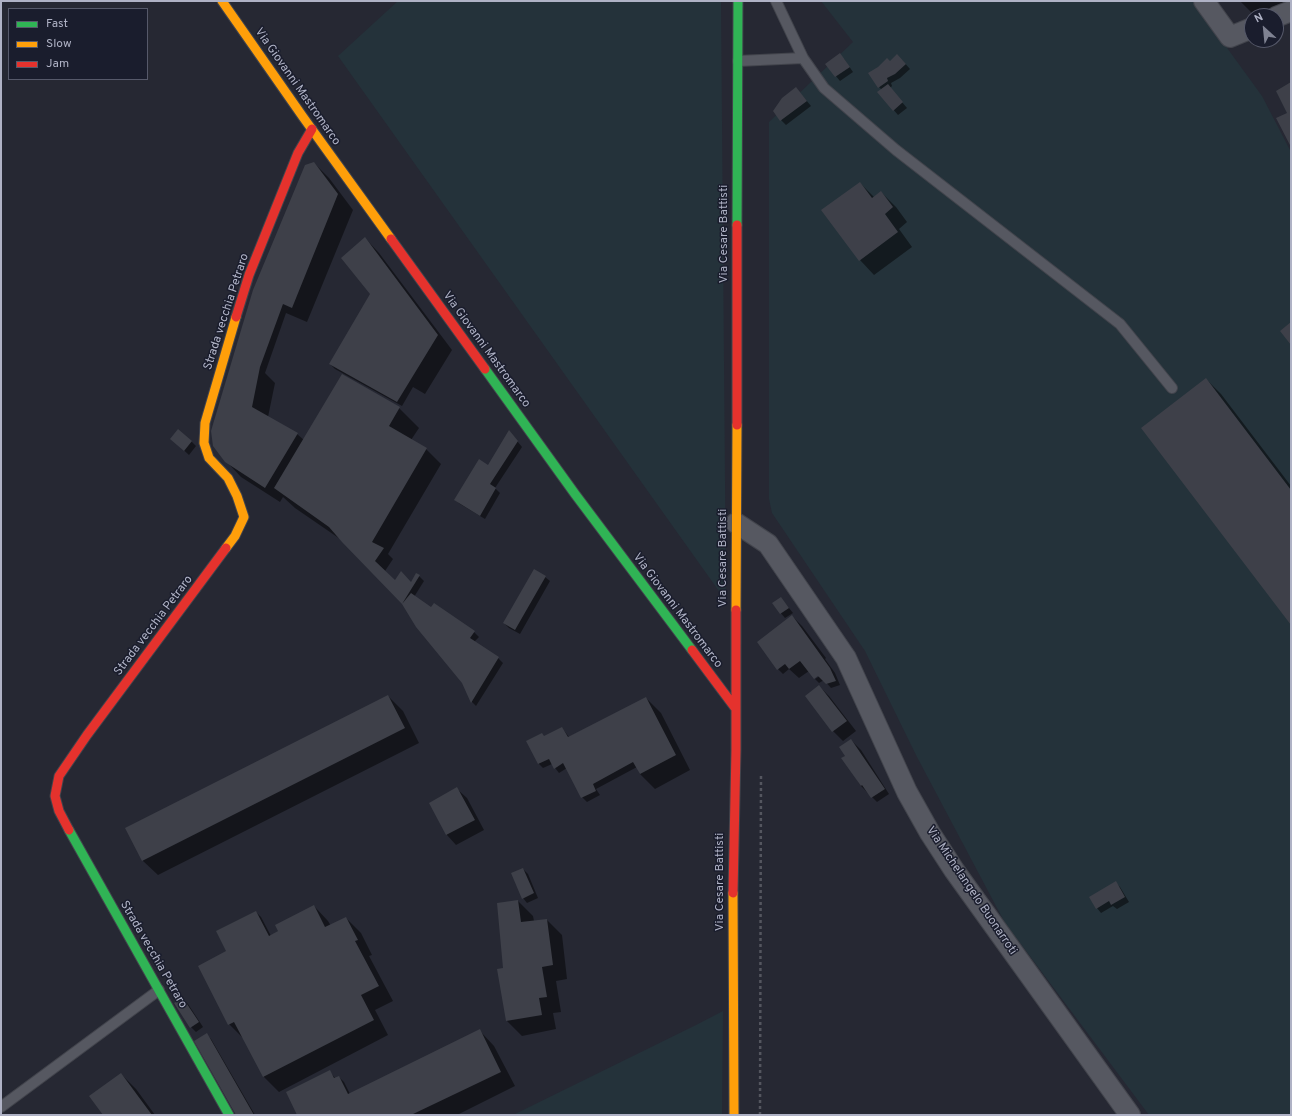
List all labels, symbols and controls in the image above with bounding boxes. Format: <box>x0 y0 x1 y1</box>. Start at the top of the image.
legend <box>8 8 148 80</box>
north arrow <box>1244 8 1284 48</box>
text: N <box>1252 10 1266 26</box>
text: Fast <box>46 16 68 32</box>
street label: Via Giovanni Mastromarco <box>251 26 343 148</box>
text: Slow <box>46 36 72 52</box>
text: Jam <box>46 56 69 72</box>
street label: Via Cesare Battisti <box>718 185 732 283</box>
street label: Strada vecchia Petraro <box>201 252 253 372</box>
street label: Via Giovanni Mastromarco <box>439 289 533 411</box>
street label: Via Cesare Battisti <box>717 509 731 607</box>
street label: Via Giovanni Mastromarco <box>629 551 725 671</box>
street label: Strada vecchia Petraro <box>112 573 196 679</box>
street label: Via Michelangelo Buonarroti <box>923 824 1019 958</box>
street label: Via Cesare Battisti <box>714 833 728 931</box>
street label: Strada vecchia Petraro <box>116 899 190 1011</box>

